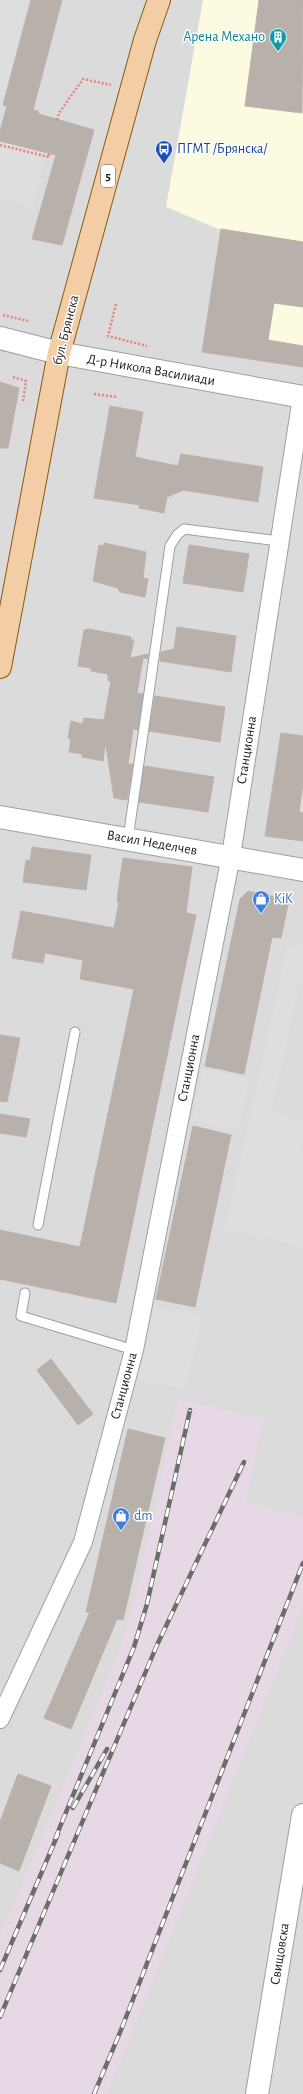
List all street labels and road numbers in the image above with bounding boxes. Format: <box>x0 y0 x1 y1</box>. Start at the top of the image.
road number: 5 <box>101 165 115 187</box>
street label: бул. Брянска <box>51 293 82 366</box>
street label: Д-р Никола Василиади <box>86 352 216 388</box>
street label: Станционна <box>235 714 259 785</box>
street label: Васил Неделчев <box>106 828 198 858</box>
street label: Станционна <box>176 1032 203 1103</box>
street label: Станционна <box>108 1350 140 1421</box>
street label: Свищовска <box>268 1921 292 1986</box>

